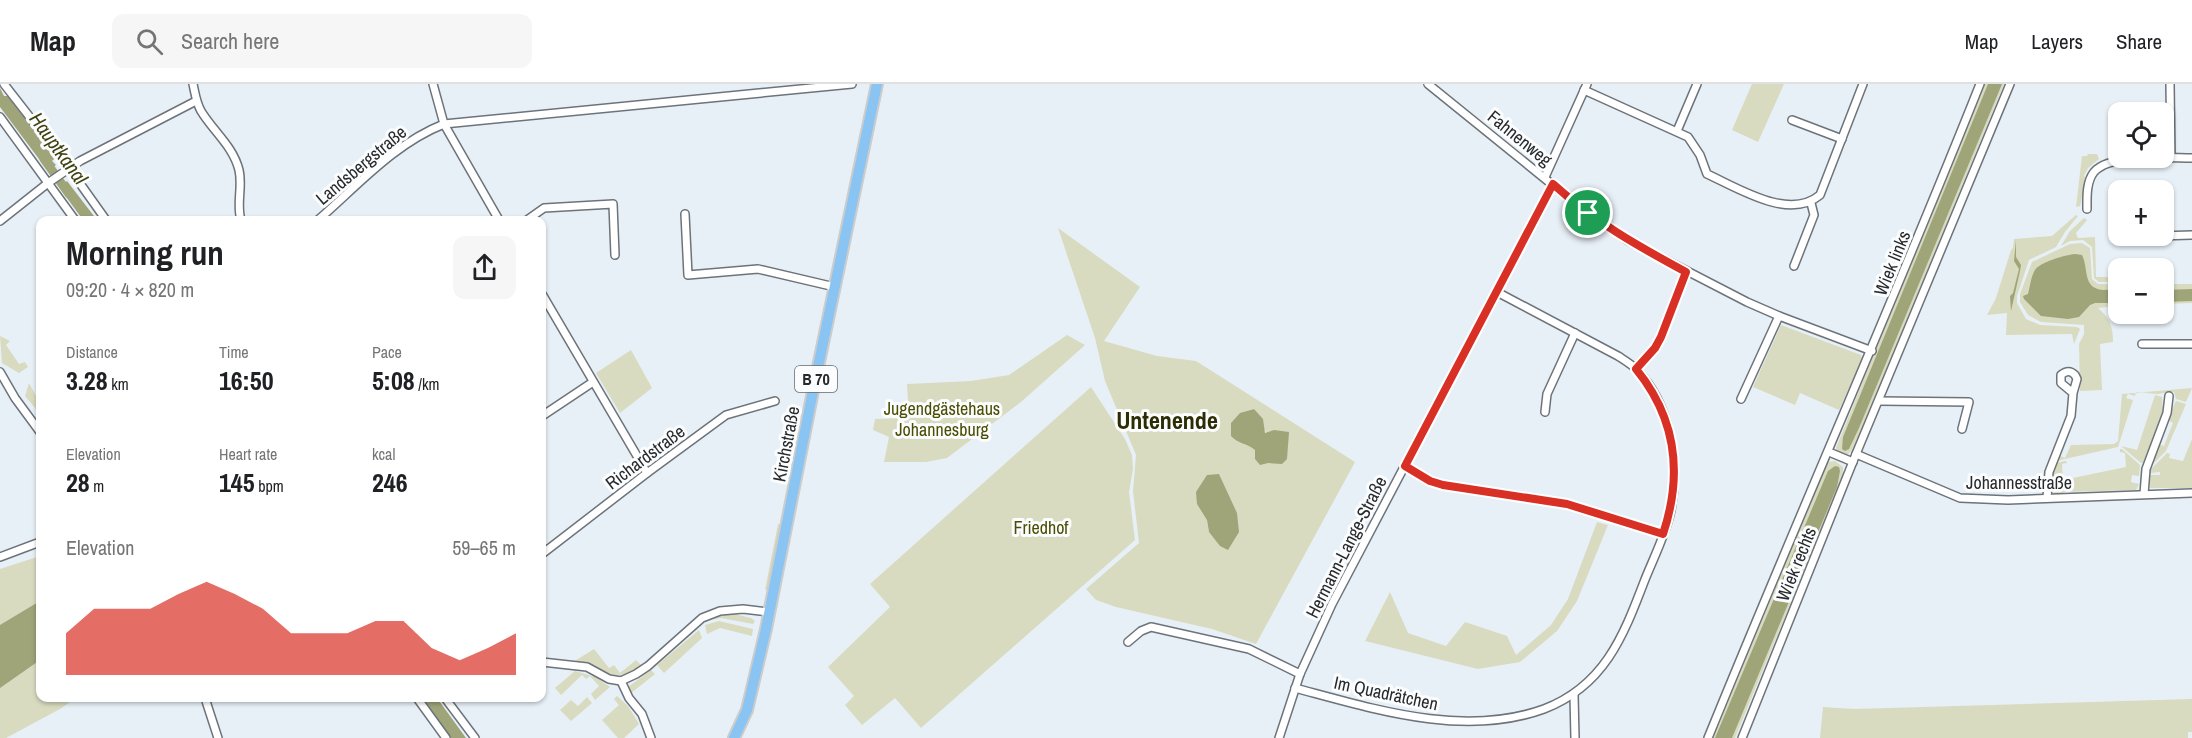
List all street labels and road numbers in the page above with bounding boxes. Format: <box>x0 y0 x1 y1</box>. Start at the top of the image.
street label: Fahnenweg <box>1482 104 1558 172</box>
street label: Landsbergstraße <box>310 120 412 210</box>
street label: Wiek links <box>1868 227 1916 299</box>
road number: B 70 <box>795 366 837 392</box>
street label: Kirchstraße <box>766 404 806 484</box>
street label: Richardstraße <box>600 419 690 495</box>
street label: Johannesstraße <box>1966 470 2072 495</box>
street label: Hermann-Lange-Straße <box>1299 472 1393 622</box>
street label: Wiek rechts <box>1770 523 1822 605</box>
street label: Im Quadrätchen <box>1332 670 1440 716</box>

